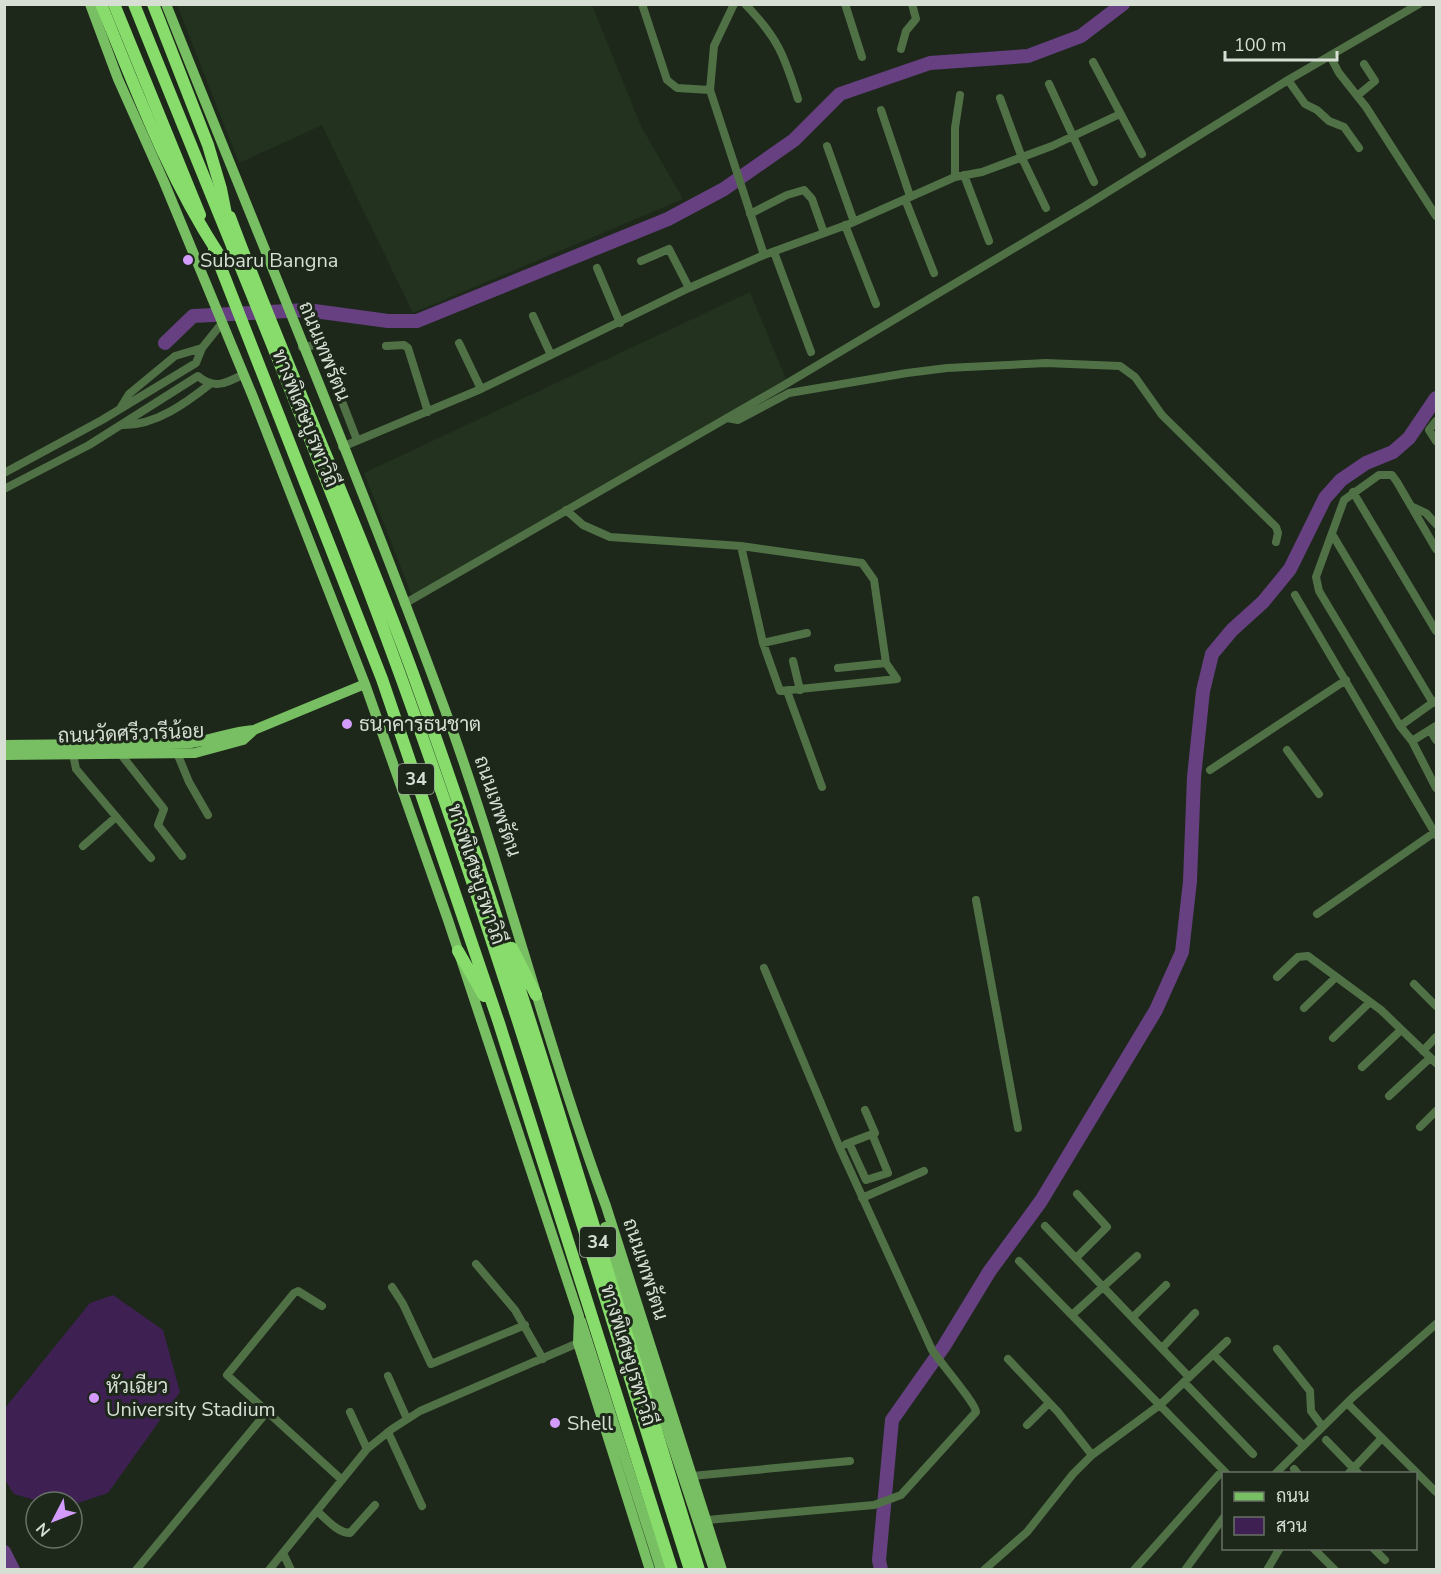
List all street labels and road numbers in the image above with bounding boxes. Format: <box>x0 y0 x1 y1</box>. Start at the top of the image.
street label: ถนนเทพรัตน <box>292 297 357 405</box>
street label: ทางพิเศษบูรพาวิถี <box>265 345 346 492</box>
street label: ถนนวัดศรีวารีน้อย <box>57 717 205 750</box>
street label: ถนนเทพรัตน <box>468 752 527 860</box>
road number: 34 <box>398 764 434 794</box>
street label: ทางพิเศษบูรพาวิถี <box>440 800 512 948</box>
street label: ถนนเทพรัตน <box>616 1215 675 1323</box>
road number: 34 <box>580 1227 616 1257</box>
street label: ทางพิเศษบูรพาวิถี <box>593 1281 663 1430</box>

